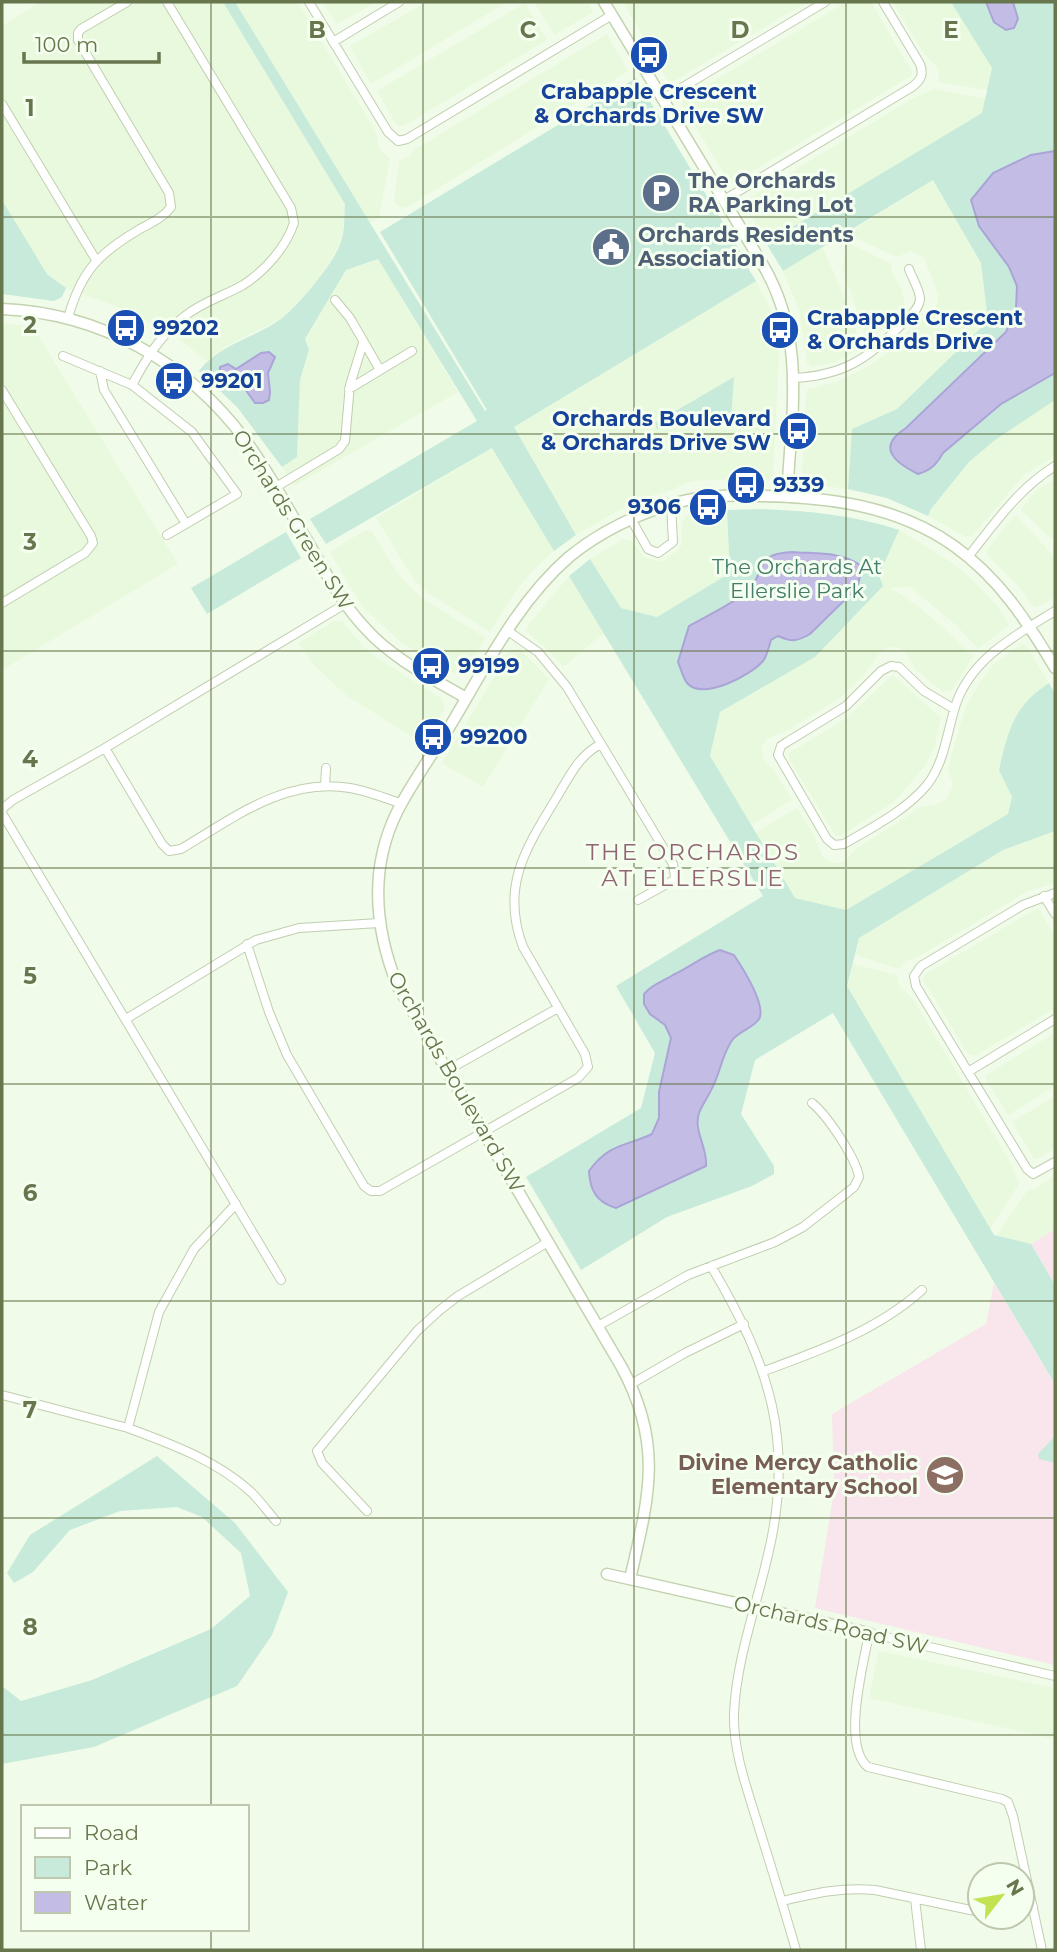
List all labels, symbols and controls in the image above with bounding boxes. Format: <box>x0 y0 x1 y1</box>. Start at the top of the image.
text: B <box>308 16 326 44</box>
text: C <box>520 16 537 44</box>
text: D <box>731 16 750 44</box>
text: E <box>943 16 959 44</box>
scale bar <box>24 21 159 65</box>
text: 100 m <box>35 32 98 57</box>
bus stop icon: Crabapple Crescent & Orchards Drive SW <box>628 34 670 76</box>
place label: Crabapple Crescent & Orchards Drive SW <box>534 79 764 128</box>
text: 1 <box>25 94 35 122</box>
place label: The Orchards RA Parking Lot <box>688 168 853 217</box>
parking icon: The Orchards RA Parking Lot <box>640 172 682 214</box>
place label: Orchards Residents Association <box>637 222 854 271</box>
public building icon: Orchards Residents Association <box>590 226 632 268</box>
place label: Crabapple Crescent & Orchards Drive <box>807 305 1023 354</box>
bus stop icon: 99202 <box>105 307 147 349</box>
bus stop icon: Crabapple Crescent & Orchards Drive <box>759 309 801 351</box>
text: 2 <box>23 311 37 339</box>
place label: 99202 <box>153 315 219 340</box>
bus stop icon: 99201 <box>153 360 195 402</box>
place label: 99201 <box>201 368 262 393</box>
place label: Orchards Boulevard & Orchards Drive SW <box>541 406 771 455</box>
bus stop icon: Orchards Boulevard & Orchards Drive SW <box>777 410 819 452</box>
street label: Orchards Green SW <box>228 425 359 614</box>
bus stop icon: 9339 <box>725 464 767 506</box>
place label: 9339 <box>773 472 824 497</box>
bus stop icon: 9306 <box>687 486 729 528</box>
place label: 9306 <box>628 494 681 519</box>
text: 3 <box>22 528 37 556</box>
park label: The Orchards At Ellerslie Park <box>712 554 882 603</box>
bus stop icon: 99199 <box>410 645 452 687</box>
place label: 99199 <box>458 653 520 678</box>
bus stop icon: 99200 <box>412 716 454 758</box>
place label: 99200 <box>460 724 528 749</box>
text: 4 <box>22 745 38 773</box>
district label: THE ORCHARDS AT ELLERSLIE <box>586 838 800 892</box>
text: 5 <box>23 962 37 990</box>
street label: Orchards Boulevard SW <box>383 967 530 1197</box>
text: 6 <box>23 1179 38 1207</box>
text: 7 <box>23 1396 37 1424</box>
place label: Divine Mercy Catholic Elementary School <box>678 1450 919 1499</box>
school or university icon: Divine Mercy Catholic Elementary School <box>924 1454 966 1496</box>
street label: Orchards Road SW <box>731 1590 931 1659</box>
text: 8 <box>22 1613 38 1641</box>
legend <box>21 1805 248 1931</box>
text: Road <box>84 1820 139 1845</box>
text: Park <box>84 1855 132 1880</box>
north arrow <box>966 1861 1036 1931</box>
text: N <box>1001 1875 1029 1900</box>
text: Water <box>84 1890 148 1915</box>

